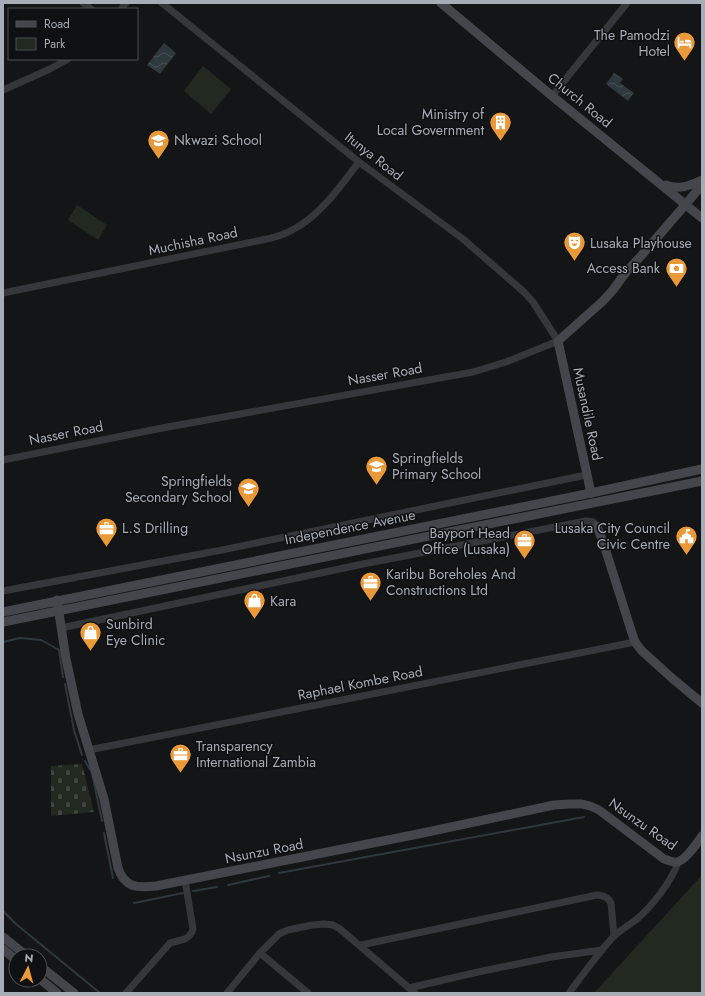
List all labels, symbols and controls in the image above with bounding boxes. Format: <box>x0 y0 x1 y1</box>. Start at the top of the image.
legend <box>8 8 138 60</box>
text: Road <box>44 15 70 33</box>
place label: The Pamodzi Hotel <box>594 25 670 61</box>
hotel icon: The Pamodzi Hotel <box>672 30 698 63</box>
text: Park <box>44 35 66 53</box>
street label: Church Road <box>544 68 616 132</box>
place label: Ministry of Local Government <box>377 104 485 140</box>
building icon: Ministry of Local Government <box>487 109 513 142</box>
school or university icon: Nkwazi School <box>145 127 171 160</box>
street label: Itunya Road <box>341 127 407 185</box>
place label: Nkwazi School <box>174 130 262 150</box>
street label: Muchisha Road <box>147 222 239 260</box>
theatre icon: Lusaka Playhouse <box>562 230 588 263</box>
place label: Lusaka Playhouse <box>590 233 692 253</box>
bank icon: Access Bank <box>663 255 689 288</box>
place label: Access Bank <box>587 258 661 278</box>
street label: Nasser Road <box>346 358 424 390</box>
street label: Musandile Road <box>568 366 608 462</box>
street label: Nasser Road <box>27 416 105 450</box>
place label: Springfields Primary School <box>392 448 481 484</box>
school or university icon: Springfields Primary School <box>364 453 390 486</box>
place label: Springfields Secondary School <box>125 471 232 507</box>
school or university icon: Springfields Secondary School <box>235 476 261 509</box>
street label: Independence Avenue <box>283 505 417 549</box>
office icon: L.S Drilling <box>94 515 120 548</box>
place label: L.S Drilling <box>122 518 188 538</box>
place label: Lusaka City Council Civic Centre <box>555 518 670 554</box>
place label: Bayport Head Office (Lusaka) <box>422 523 510 559</box>
public building icon: Lusaka City Council Civic Centre <box>673 523 699 556</box>
office icon: Bayport Head Office (Lusaka) <box>512 528 538 561</box>
place label: Karibu Boreholes And Constructions Ltd <box>386 564 516 600</box>
office icon: Karibu Boreholes And Constructions Ltd <box>357 569 383 602</box>
shop icon: Kara <box>242 588 268 621</box>
place label: Kara <box>270 591 296 611</box>
place label: Sunbird Eye Clinic <box>106 614 165 650</box>
shop icon: Sunbird Eye Clinic <box>78 619 104 652</box>
street label: Raphael Kombe Road <box>296 661 424 705</box>
place label: Transparency International Zambia <box>196 736 316 772</box>
office icon: Transparency International Zambia <box>168 741 194 774</box>
street label: Nsunzu Road <box>605 793 681 855</box>
street label: Nsunzu Road <box>223 834 305 868</box>
north arrow <box>8 948 48 988</box>
text: N <box>24 950 34 966</box>

